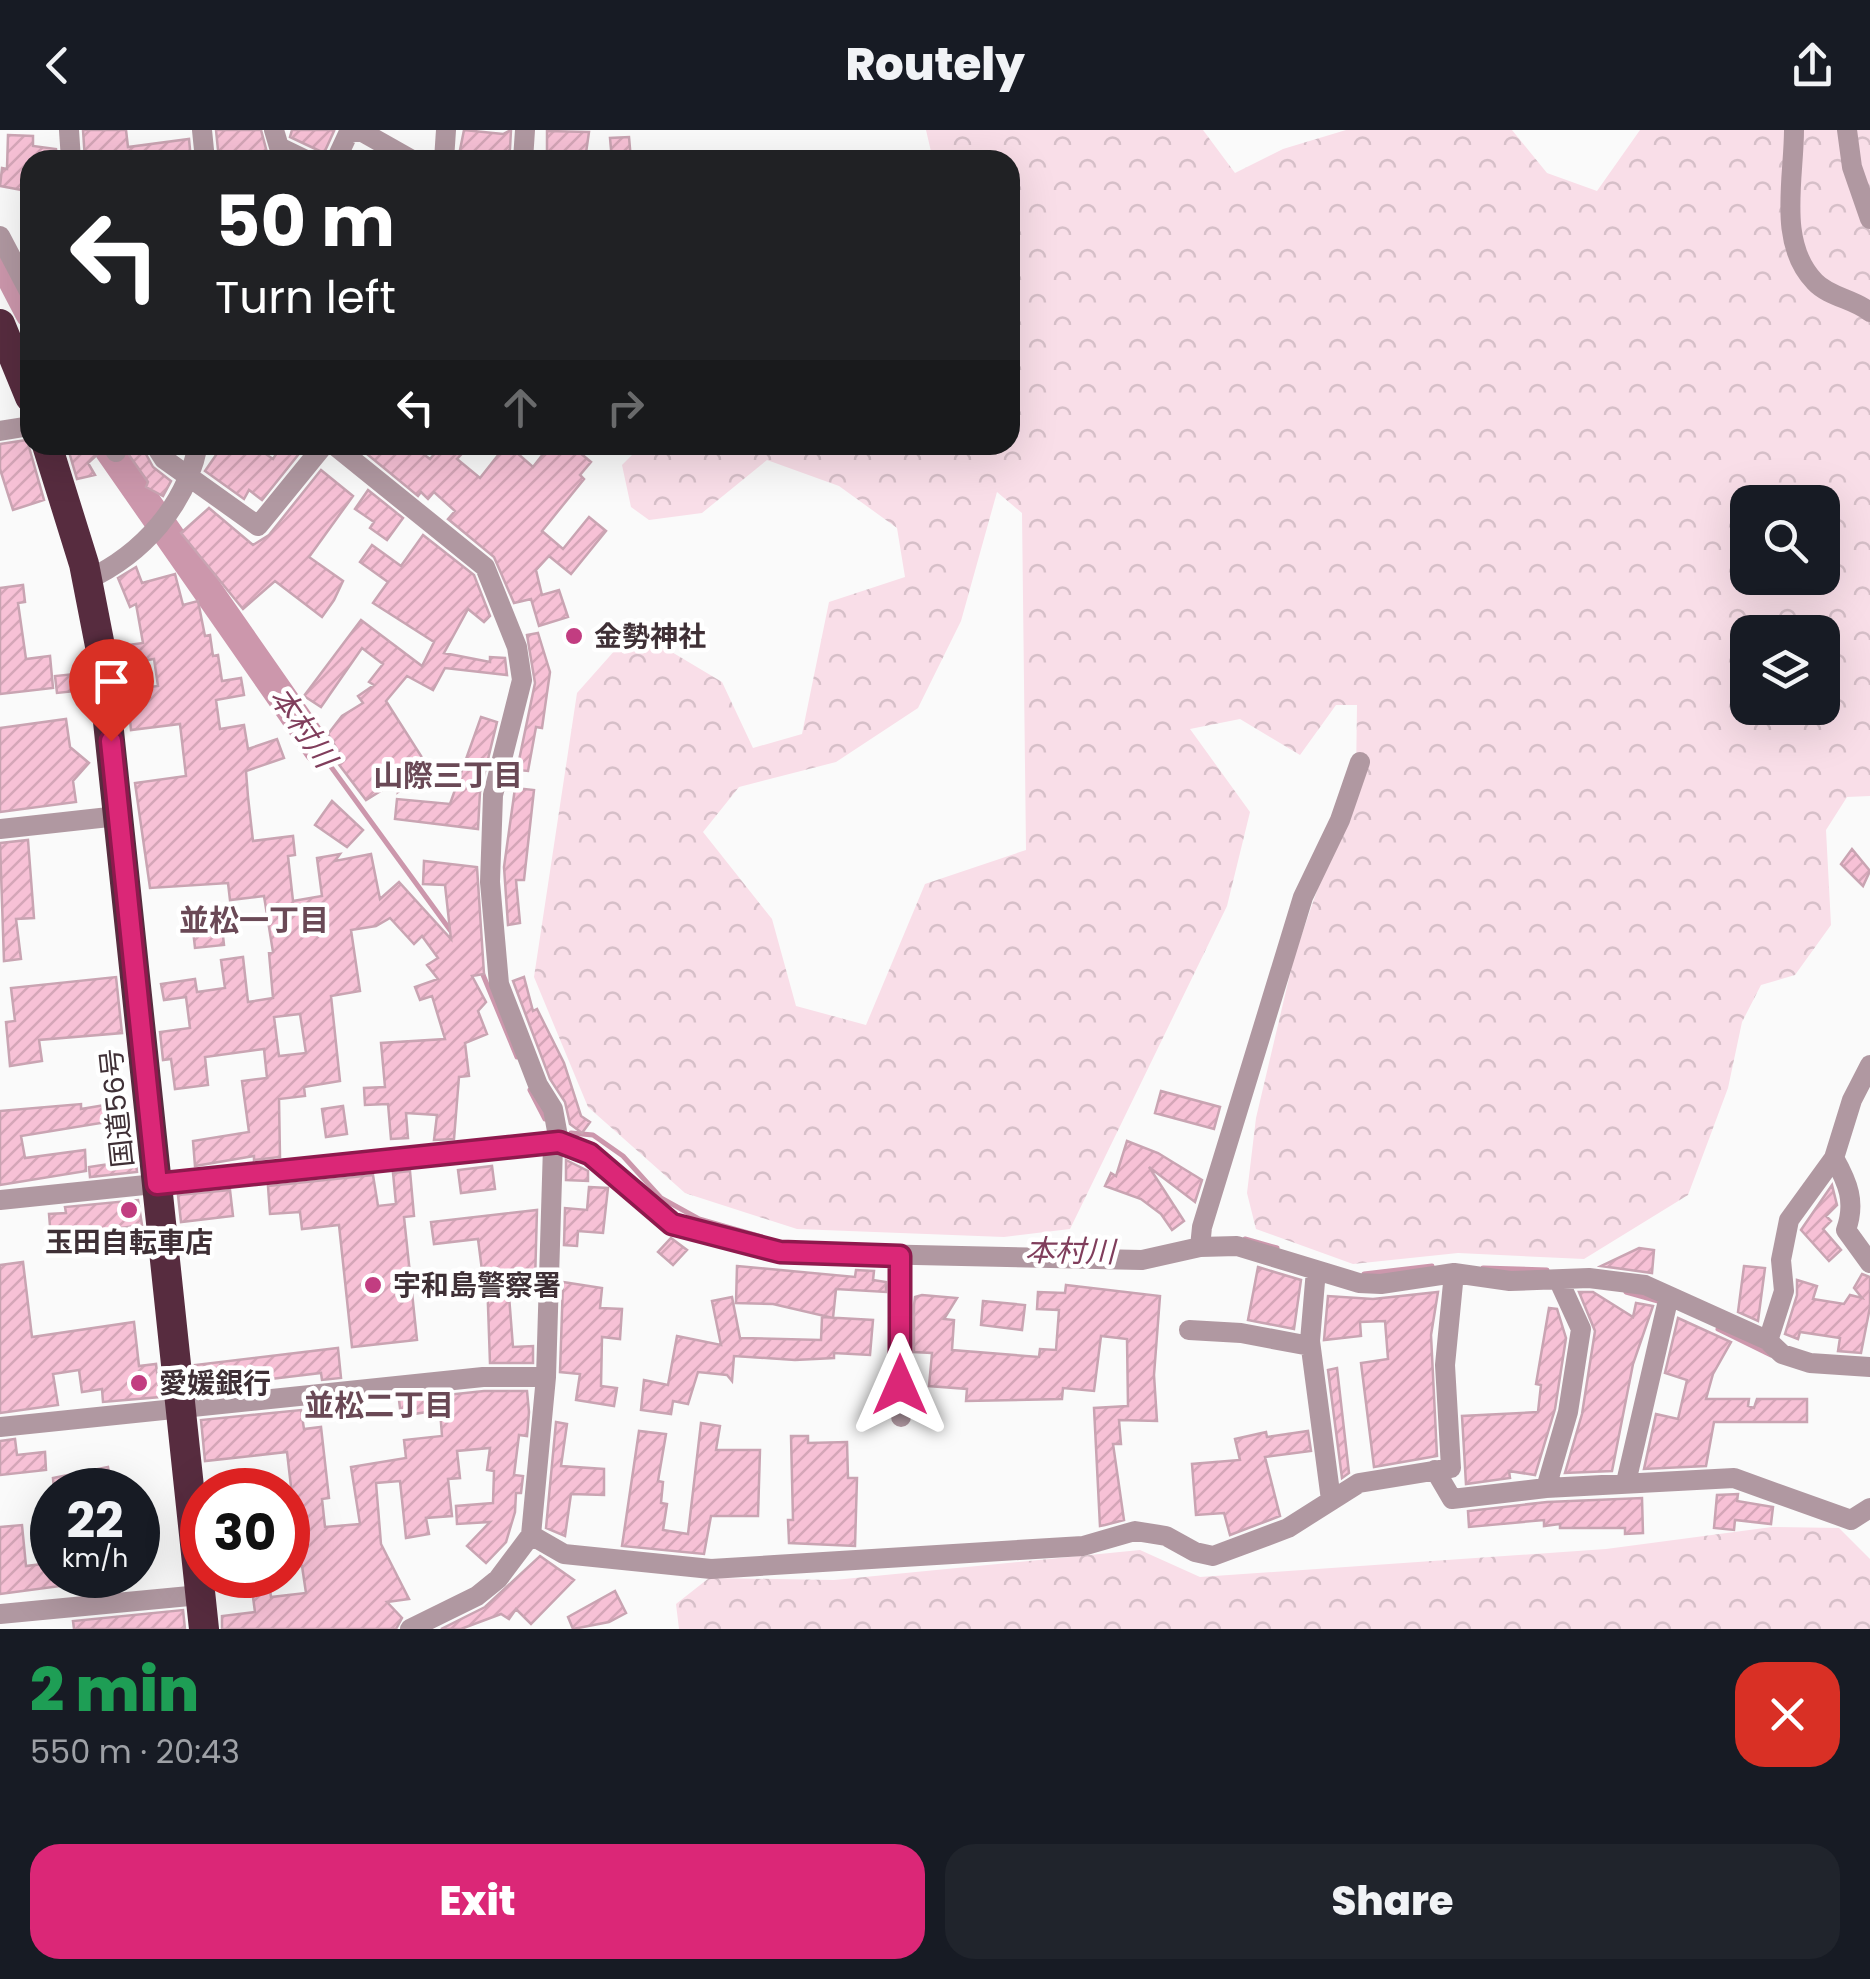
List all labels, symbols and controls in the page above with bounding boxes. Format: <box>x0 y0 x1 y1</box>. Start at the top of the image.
text: Routely <box>845 33 1025 96</box>
icon: back <box>30 38 85 93</box>
icon: share <box>1785 38 1840 93</box>
text: 50 m <box>215 172 395 271</box>
icon: left <box>50 190 180 320</box>
text: Turn left <box>215 266 396 329</box>
icon: left <box>388 380 443 435</box>
icon: ahead <box>493 380 548 435</box>
icon: right <box>598 380 653 435</box>
map controls <box>1730 485 1840 725</box>
button: search <box>1730 485 1840 595</box>
button: layers <box>1730 615 1840 725</box>
place label: 金勢神社 <box>594 617 706 656</box>
marker: 金勢神社 <box>563 625 585 647</box>
pin <box>69 639 154 742</box>
icon: arrive <box>84 654 139 709</box>
water label: 本村川 <box>260 678 348 779</box>
district label: 山際三丁目 <box>373 754 523 797</box>
district label: 並松一丁目 <box>179 899 329 942</box>
street label: 国道56号 <box>91 1047 143 1169</box>
marker: 玉田自転車店 <box>118 1199 140 1221</box>
place label: 玉田自転車店 <box>45 1223 213 1262</box>
water label: 本村川 <box>1025 1229 1118 1273</box>
place label: 宇和島警察署 <box>393 1266 561 1305</box>
marker: 宇和島警察署 <box>362 1274 384 1296</box>
position arrow <box>848 1333 952 1437</box>
place label: 愛媛銀行 <box>159 1364 271 1403</box>
marker: 愛媛銀行 <box>128 1372 150 1394</box>
district label: 並松二丁目 <box>304 1384 454 1427</box>
speed limit sign: 30 <box>180 1468 310 1598</box>
text: 22 <box>66 1485 124 1556</box>
text: km/h <box>62 1541 128 1576</box>
text: 2 min <box>30 1648 199 1732</box>
button: close <box>1735 1662 1840 1767</box>
text: 550 m · 20:43 <box>30 1729 240 1774</box>
button: Exit <box>30 1844 925 1959</box>
button: Share <box>945 1844 1840 1959</box>

